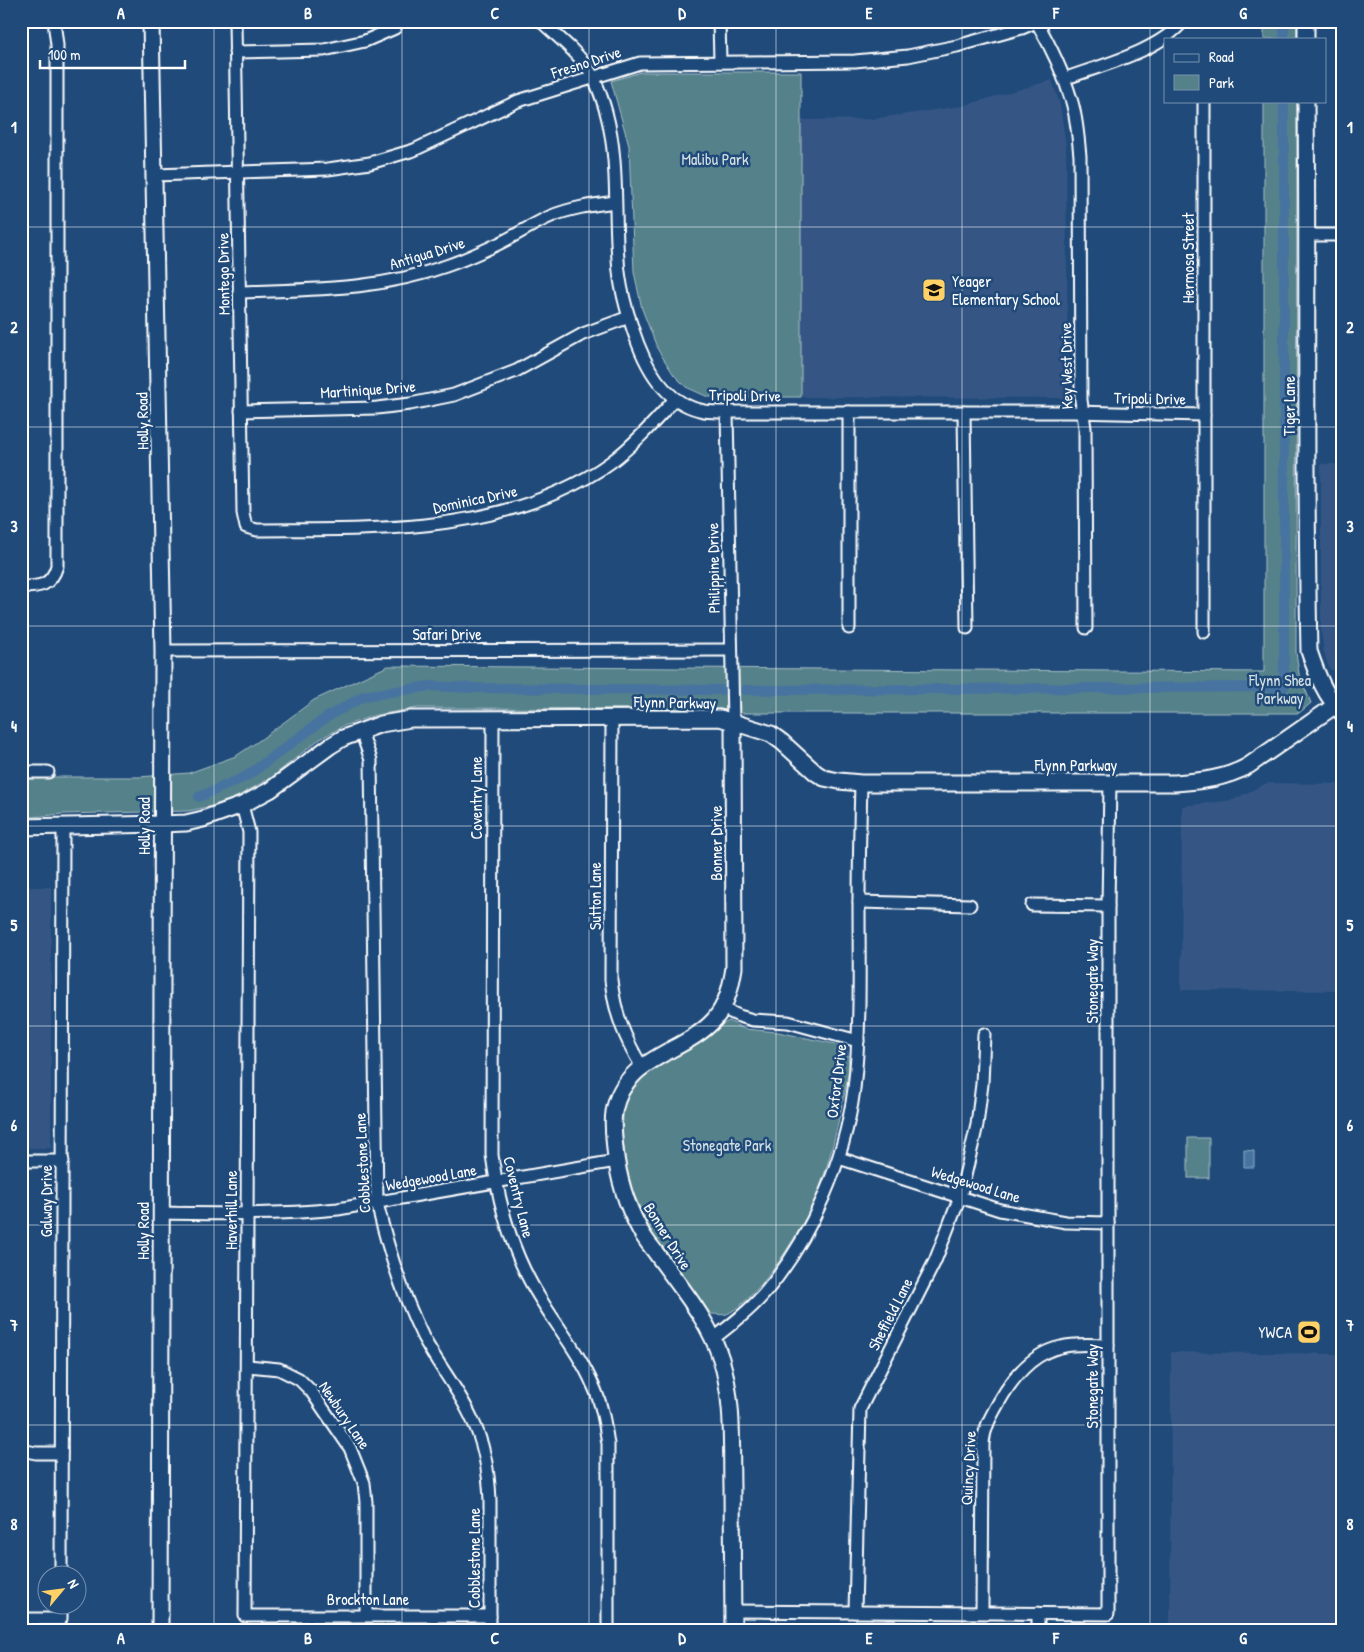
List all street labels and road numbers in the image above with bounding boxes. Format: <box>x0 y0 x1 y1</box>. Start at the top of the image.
street label: Fresno Drive <box>547 40 624 84</box>
street label: Hermosa Street <box>1177 212 1199 303</box>
street label: Antigua Drive <box>387 231 468 275</box>
street label: Montego Drive <box>211 232 235 315</box>
street label: Key West Drive <box>1054 322 1078 410</box>
street label: Martinique Drive <box>319 375 417 403</box>
street label: Tiger Lane <box>1278 375 1300 436</box>
street label: Tripoli Drive <box>709 383 782 407</box>
street label: Tripoli Drive <box>1114 386 1187 410</box>
street label: Holly Road <box>130 392 154 450</box>
street label: Dominica Drive <box>431 479 520 519</box>
street label: Philippine Drive <box>701 522 725 613</box>
street label: Safari Drive <box>412 623 482 645</box>
street label: Flynn Parkway <box>633 690 717 714</box>
street label: Flynn Parkway <box>1034 754 1117 776</box>
street label: Coventry Lane <box>465 756 487 840</box>
street label: Holly Road <box>133 797 155 855</box>
street label: Bonner Drive <box>705 805 727 881</box>
street label: Sutton Lane <box>584 861 606 930</box>
street label: Stonegate Way <box>1081 938 1103 1023</box>
street label: Oxford Drive <box>821 1042 852 1119</box>
street label: Cobblestone Lane <box>348 1112 376 1214</box>
street label: Coventry Lane <box>498 1154 540 1241</box>
street label: Wedgewood Lane <box>384 1158 479 1196</box>
street label: Wedgewood Lane <box>929 1160 1024 1208</box>
street label: Galway Drive <box>35 1164 57 1237</box>
street label: Haverhill Lane <box>220 1170 242 1250</box>
street label: Bonner Drive <box>639 1198 698 1274</box>
street label: Holly Road <box>132 1202 154 1260</box>
street label: Sheffield Lane <box>862 1273 918 1354</box>
street label: Stonegate Way <box>1081 1343 1103 1428</box>
street label: Newbury Lane <box>314 1377 376 1454</box>
street label: Quincy Drive <box>955 1430 981 1506</box>
street label: Cobblestone Lane <box>463 1507 485 1608</box>
street label: Brockton Lane <box>327 1588 410 1610</box>

